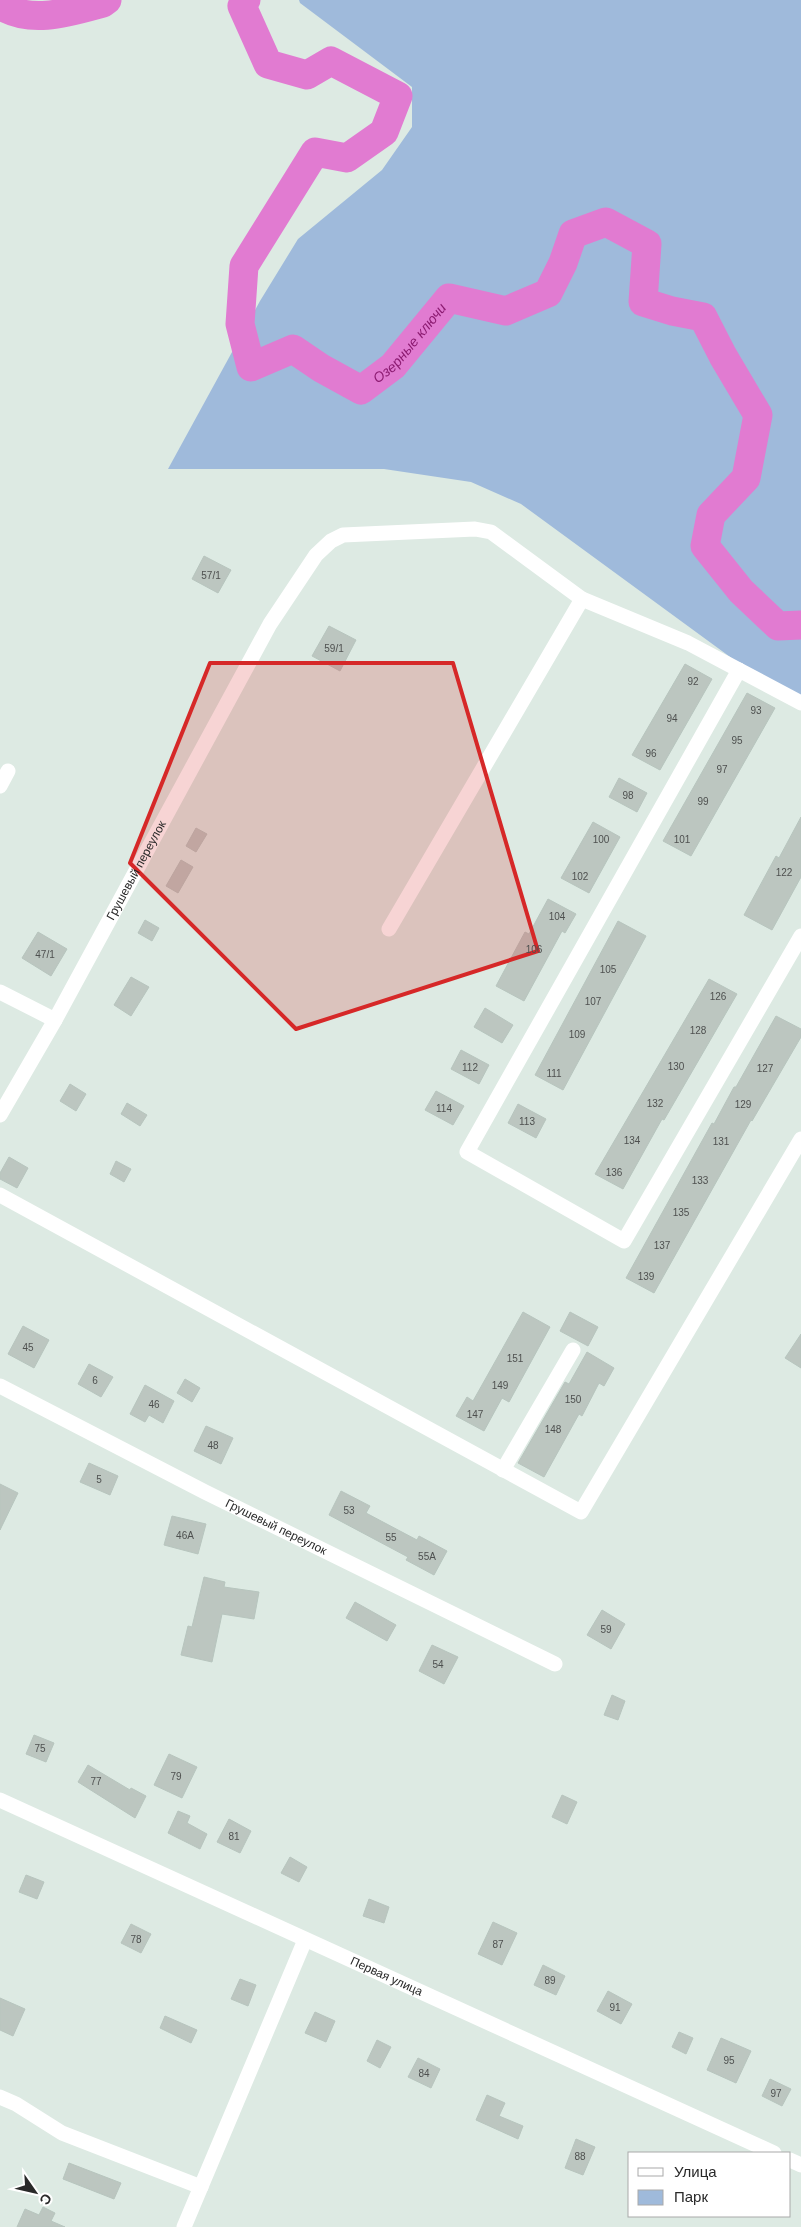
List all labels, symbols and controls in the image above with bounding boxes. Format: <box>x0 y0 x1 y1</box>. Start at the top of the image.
water label: Озерные ключи <box>370 300 449 386</box>
house number: 57/1 <box>201 570 221 581</box>
house number: 59/1 <box>324 643 344 654</box>
house number: 92 <box>687 676 699 687</box>
house number: 93 <box>750 705 762 716</box>
house number: 94 <box>666 713 678 724</box>
house number: 95 <box>731 735 743 746</box>
house number: 96 <box>645 748 657 759</box>
house number: 97 <box>716 764 728 775</box>
house number: 98 <box>622 790 634 801</box>
house number: 99 <box>697 796 709 807</box>
street label: Грушевый переулок <box>104 818 169 923</box>
house number: 100 <box>593 834 610 845</box>
house number: 101 <box>674 834 691 845</box>
house number: 122 <box>776 867 793 878</box>
house number: 102 <box>572 871 589 882</box>
house number: 104 <box>549 911 566 922</box>
house number: 106 <box>526 944 543 955</box>
house number: 47/1 <box>35 949 55 960</box>
house number: 105 <box>600 964 617 975</box>
house number: 126 <box>710 991 727 1002</box>
house number: 107 <box>585 996 602 1007</box>
house number: 128 <box>690 1025 707 1036</box>
house number: 109 <box>569 1029 586 1040</box>
house number: 130 <box>668 1061 685 1072</box>
house number: 112 <box>462 1062 478 1073</box>
house number: 127 <box>757 1063 774 1074</box>
house number: 111 <box>546 1068 562 1079</box>
house number: 132 <box>647 1098 664 1109</box>
house number: 129 <box>735 1099 752 1110</box>
house number: 114 <box>436 1103 452 1114</box>
house number: 113 <box>519 1116 535 1127</box>
house number: 134 <box>624 1135 641 1146</box>
house number: 131 <box>713 1136 730 1147</box>
house number: 136 <box>606 1167 623 1178</box>
house number: 133 <box>692 1175 709 1186</box>
house number: 135 <box>673 1207 690 1218</box>
house number: 137 <box>654 1240 671 1251</box>
house number: 139 <box>638 1271 655 1282</box>
house number: 45 <box>22 1342 34 1353</box>
house number: 151 <box>507 1353 524 1364</box>
house number: 6 <box>92 1375 98 1386</box>
house number: 149 <box>492 1380 509 1391</box>
house number: 150 <box>565 1394 582 1405</box>
house number: 46 <box>148 1399 160 1410</box>
house number: 147 <box>467 1409 484 1420</box>
house number: 148 <box>545 1424 562 1435</box>
house number: 48 <box>207 1440 219 1451</box>
house number: 5 <box>96 1474 102 1485</box>
street label: Грушевый переулок <box>223 1496 330 1558</box>
house number: 53 <box>343 1505 355 1516</box>
house number: 46А <box>176 1530 194 1541</box>
house number: 55 <box>385 1532 397 1543</box>
house number: 55А <box>418 1551 436 1562</box>
house number: 59 <box>600 1624 612 1635</box>
house number: 54 <box>432 1659 444 1670</box>
house number: 75 <box>34 1743 46 1754</box>
house number: 79 <box>170 1771 182 1782</box>
house number: 77 <box>90 1776 102 1787</box>
house number: 81 <box>228 1831 240 1842</box>
house number: 78 <box>130 1934 142 1945</box>
house number: 87 <box>492 1939 504 1950</box>
street label: Первая улица <box>348 1954 425 1999</box>
house number: 89 <box>544 1975 556 1986</box>
house number: 91 <box>609 2002 621 2013</box>
house number: 95 <box>723 2055 735 2066</box>
house number: 84 <box>418 2068 430 2079</box>
house number: 97 <box>770 2088 782 2099</box>
house number: 88 <box>574 2151 586 2162</box>
legend <box>628 2152 791 2217</box>
text: Улица <box>674 2163 717 2180</box>
north arrow <box>10 2167 60 2217</box>
text: Парк <box>674 2188 708 2205</box>
text: С <box>36 2191 55 2208</box>

